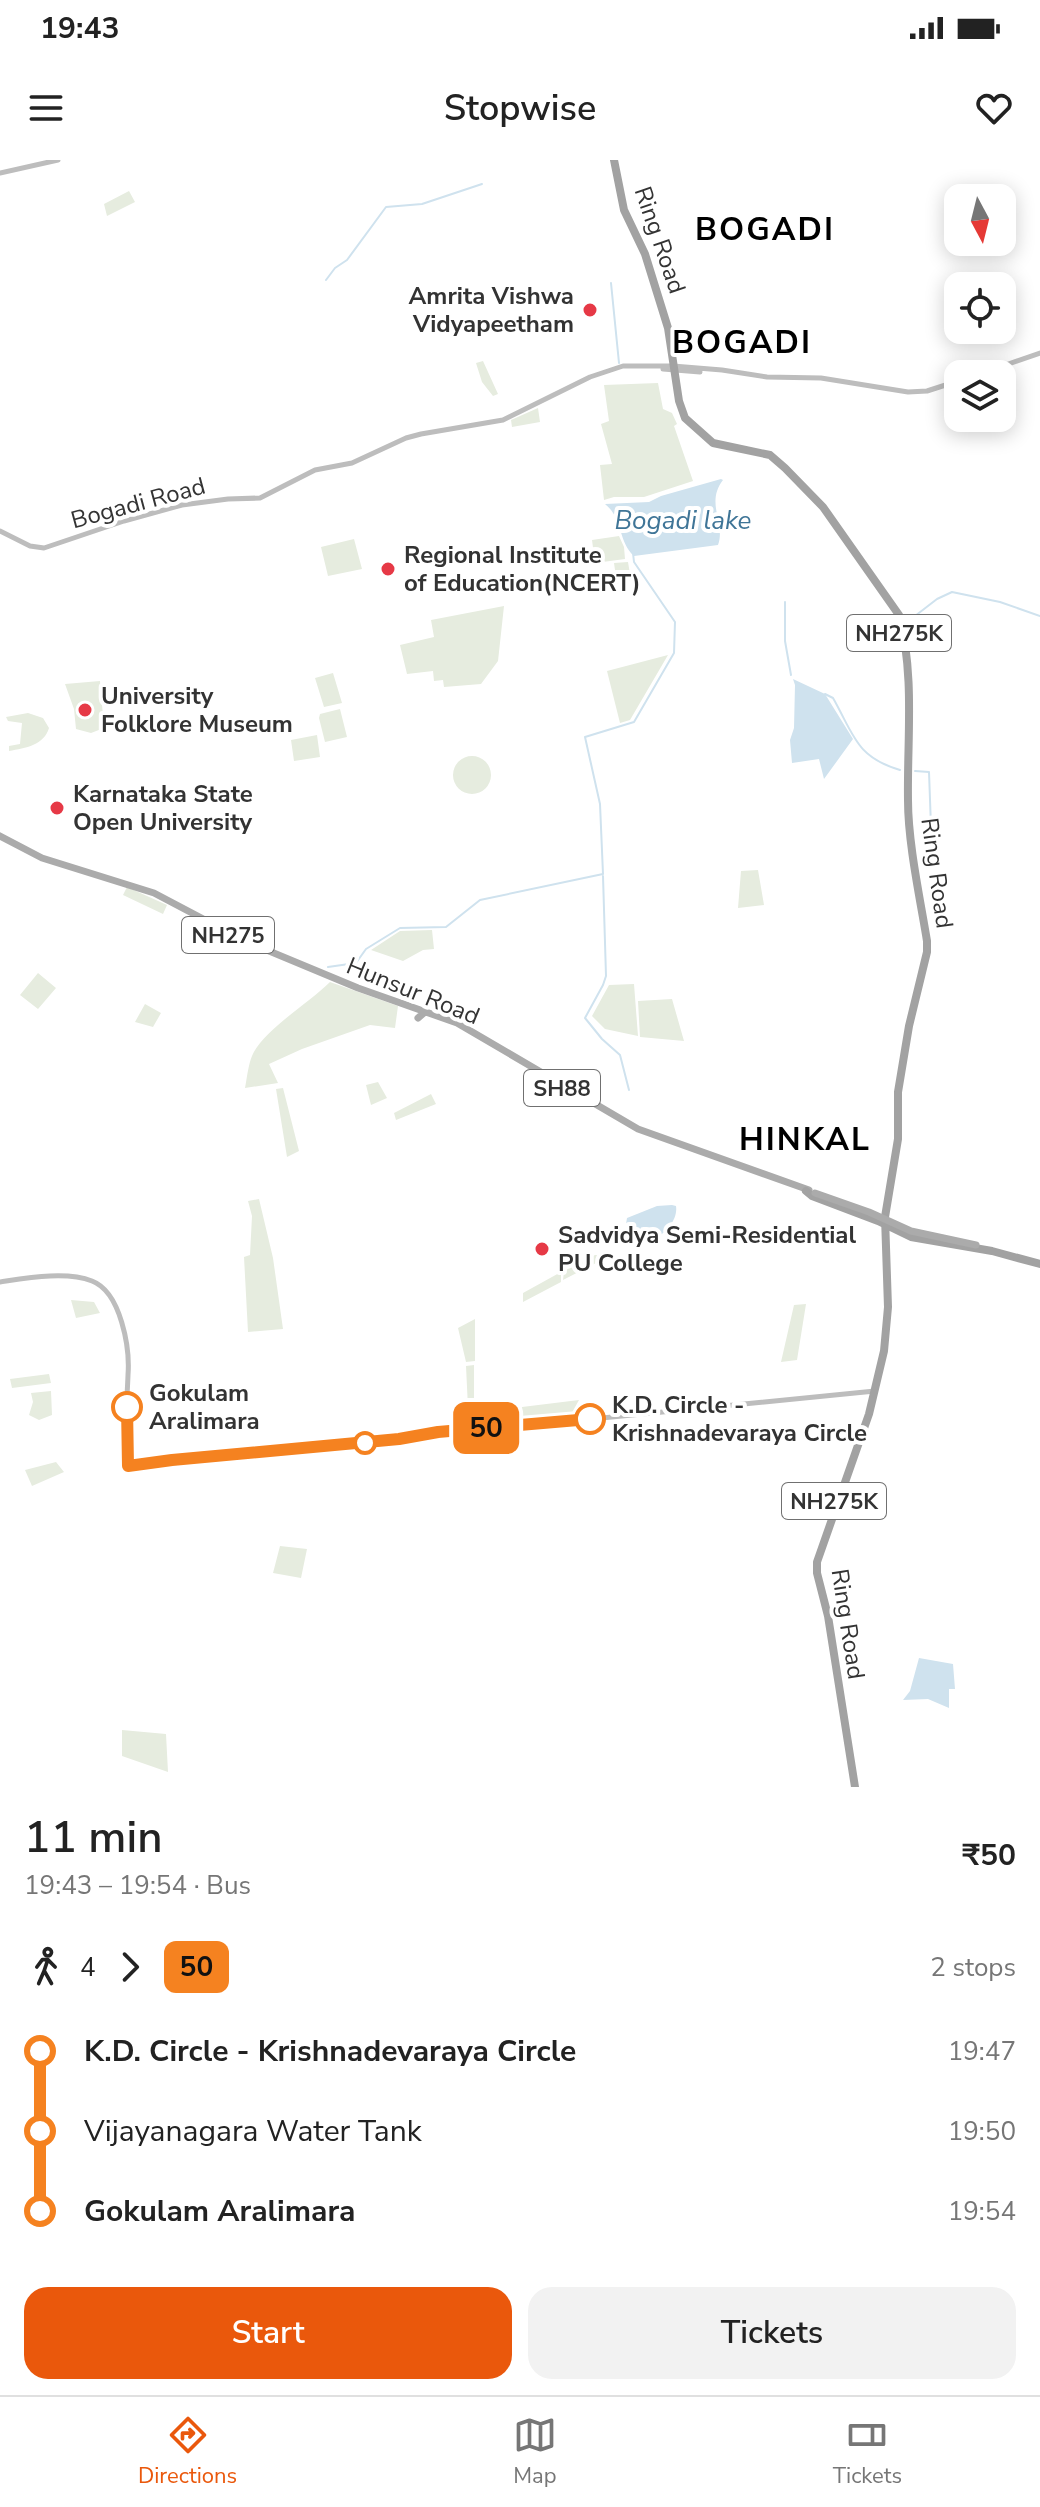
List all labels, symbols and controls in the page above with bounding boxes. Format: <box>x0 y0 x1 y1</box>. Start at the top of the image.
text: 19:43 <box>40 8 119 49</box>
text: Stopwise <box>444 84 596 133</box>
icon: menu <box>24 86 68 130</box>
icon: heart <box>972 86 1016 130</box>
street label: Ring Road <box>627 182 693 298</box>
north arrow <box>944 184 1016 256</box>
map controls <box>944 184 1016 432</box>
district label: BOGADI <box>695 208 835 251</box>
button: locate <box>944 272 1016 344</box>
place label: Amrita Vishwa Vidyapeetham <box>409 280 574 340</box>
marker: Amrita Vishwa Vidyapeetham <box>581 301 599 319</box>
district label: BOGADI <box>672 321 812 364</box>
button: layers <box>944 360 1016 432</box>
street label: Bogadi Road <box>67 470 209 536</box>
water label: Bogadi lake <box>615 503 752 538</box>
place label: Regional Institute of Education(NCERT) <box>404 539 641 599</box>
marker: Regional Institute of Education(NCERT) <box>379 560 397 578</box>
road number: NH275K <box>847 615 951 651</box>
place label: University Folklore Museum <box>101 680 293 740</box>
marker: University Folklore Museum <box>76 701 94 719</box>
place label: Karnataka State Open University <box>73 778 253 838</box>
marker: Karnataka State Open University <box>48 799 66 817</box>
street label: Ring Road <box>913 816 961 930</box>
road number: NH275 <box>182 917 274 953</box>
street label: Hunsur Road <box>342 950 484 1032</box>
road number: SH88 <box>524 1070 600 1106</box>
district label: HINKAL <box>739 1118 871 1161</box>
place label: Sadvidya Semi-Residential PU College <box>558 1219 856 1279</box>
marker: Sadvidya Semi-Residential PU College <box>533 1240 551 1258</box>
place label: Gokulam Aralimara <box>149 1377 260 1437</box>
place label: K.D. Circle - Krishnadevaraya Circle <box>612 1389 867 1449</box>
marker: Gokulam Aralimara <box>112 1392 142 1422</box>
line badge: 50 <box>450 1402 522 1454</box>
marker: K.D. Circle - Krishnadevaraya Circle <box>575 1404 605 1434</box>
text: 50 <box>469 1409 503 1447</box>
unlabelled marker <box>354 1432 376 1454</box>
road number: NH275K <box>782 1483 886 1519</box>
street label: Ring Road <box>823 1567 873 1681</box>
text: 11 min <box>24 1808 163 1868</box>
text: ₹50 <box>962 1835 1016 1876</box>
text: 19:43 – 19:54 · Bus <box>24 1868 251 1903</box>
icon: walk <box>24 1945 68 1989</box>
icon: forward <box>108 1945 152 1989</box>
text: 50 <box>180 1948 213 1986</box>
text: 4 <box>80 1950 96 1985</box>
text: 2 stops <box>930 1950 1016 1985</box>
text: K.D. Circle - Krishnadevaraya Circle <box>84 2031 576 2072</box>
text: 19:47 <box>948 2034 1016 2069</box>
text: Vijayanagara Water Tank <box>84 2111 422 2152</box>
text: 19:50 <box>948 2114 1016 2149</box>
text: Gokulam Aralimara <box>84 2191 356 2232</box>
text: 19:54 <box>948 2194 1016 2229</box>
button: Start <box>24 2287 512 2379</box>
button: Tickets <box>528 2287 1016 2379</box>
tab: Directions <box>138 2413 237 2491</box>
tab: Map <box>513 2413 557 2491</box>
tab: Tickets <box>833 2413 902 2491</box>

